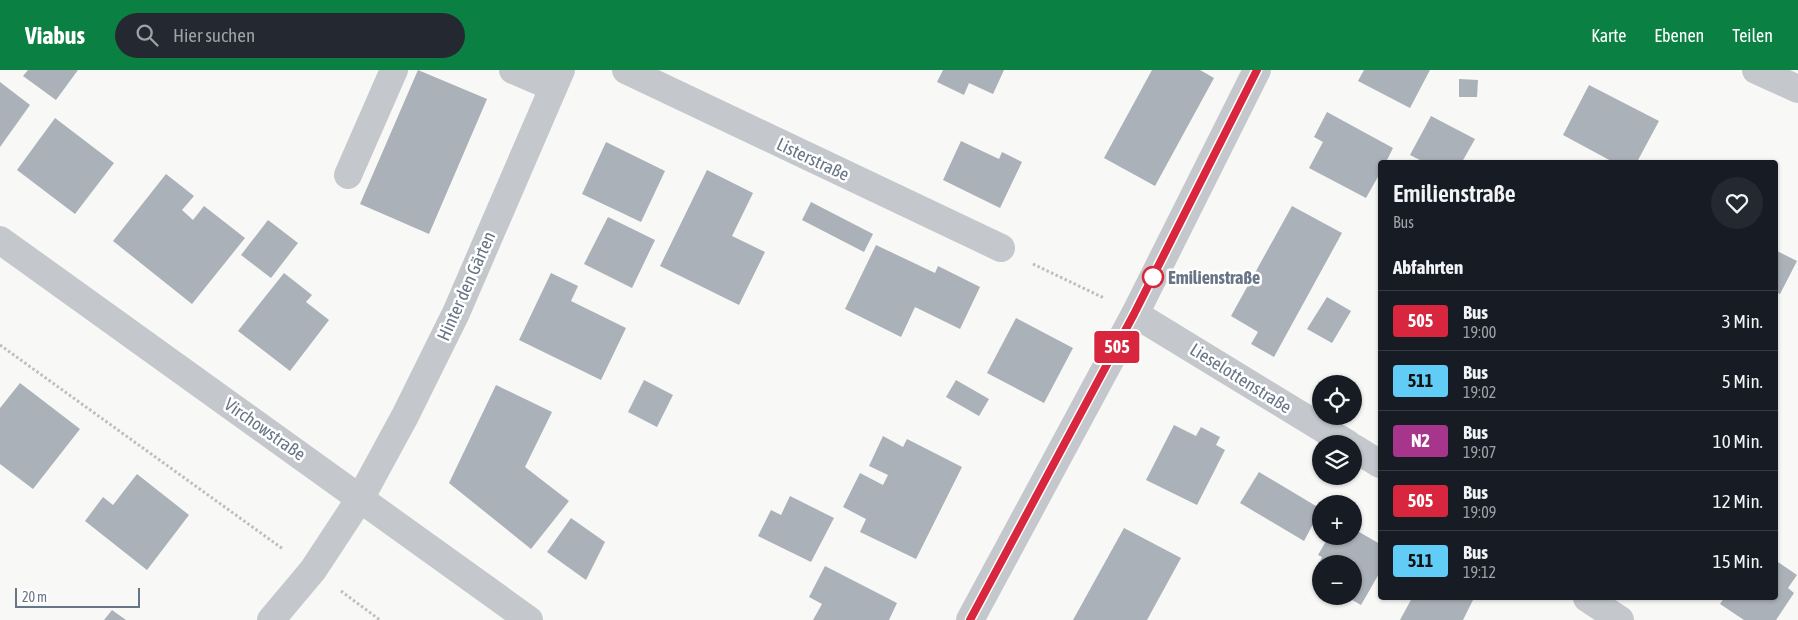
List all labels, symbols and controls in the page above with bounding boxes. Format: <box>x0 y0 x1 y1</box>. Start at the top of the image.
search box <box>115 13 465 58</box>
icon: search <box>133 21 161 49</box>
text: Viabus <box>25 22 85 49</box>
text: Hier suchen <box>173 24 255 46</box>
text: Karte <box>1591 25 1626 46</box>
text: Ebenen <box>1654 25 1704 46</box>
text: Teilen <box>1732 25 1773 46</box>
street label: Listerstraße <box>773 133 853 185</box>
button: heart <box>1711 177 1763 229</box>
text: Emilienstraße <box>1393 180 1516 207</box>
text: Bus <box>1393 213 1414 231</box>
street label: Hinter den Gärten <box>433 228 499 344</box>
text: Abfahrten <box>1393 256 1463 278</box>
marker: Emilienstraße <box>1142 266 1164 288</box>
place label: Emilienstraße <box>1168 267 1260 288</box>
text: Bus <box>1463 301 1488 323</box>
text: 505 <box>1408 310 1433 331</box>
text: 3 Min. <box>1722 310 1763 332</box>
text: 19:00 <box>1463 323 1496 341</box>
line badge: 505 <box>1088 331 1146 363</box>
text: 505 <box>1104 336 1130 357</box>
street label: Lieselottenstraße <box>1186 339 1296 417</box>
text: Bus <box>1463 361 1488 383</box>
text: 511 <box>1408 370 1433 391</box>
text: 5 Min. <box>1722 370 1763 392</box>
map controls <box>1312 375 1362 605</box>
button: locate <box>1312 375 1362 425</box>
text: 19:02 <box>1463 383 1496 401</box>
street label: Virchowstraße <box>220 393 310 465</box>
text: Bus <box>1463 421 1488 443</box>
text: N2 <box>1411 430 1430 451</box>
text: 10 Min. <box>1713 430 1763 452</box>
button: layers <box>1312 435 1362 485</box>
text: 19:07 <box>1463 443 1496 461</box>
text: Bus <box>1463 481 1488 503</box>
text: 505 <box>1408 490 1433 511</box>
text: 12 Min. <box>1713 490 1763 512</box>
button: + <box>1312 495 1362 545</box>
text: 19:09 <box>1463 503 1496 521</box>
text: Bus <box>1463 541 1488 563</box>
text: 511 <box>1408 550 1433 571</box>
text: 15 Min. <box>1713 550 1763 572</box>
button: − <box>1312 555 1362 605</box>
text: 19:12 <box>1463 563 1496 581</box>
scale bar <box>15 585 140 608</box>
text: 20 m <box>22 589 47 605</box>

